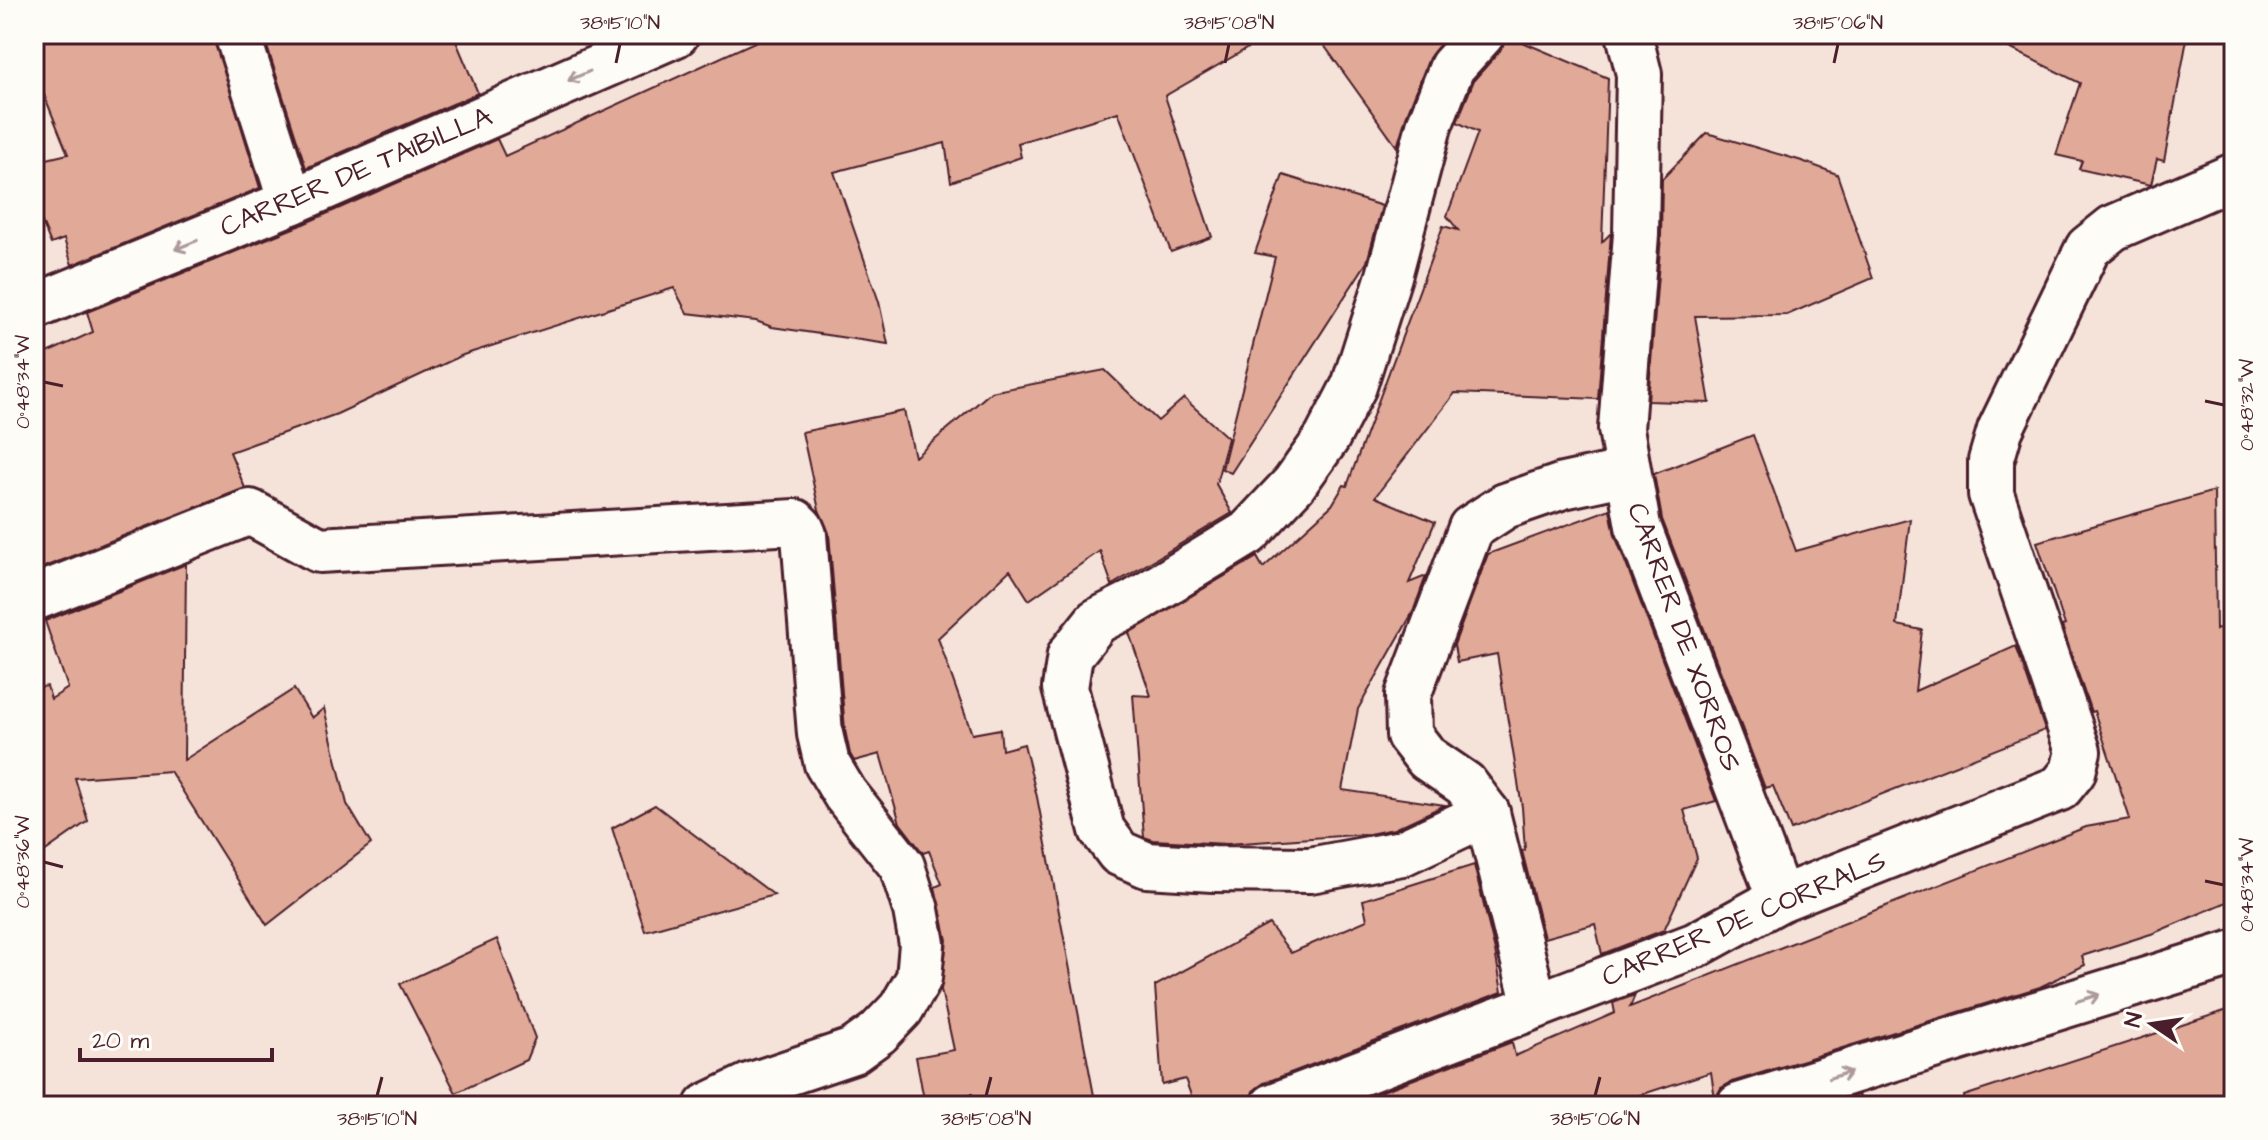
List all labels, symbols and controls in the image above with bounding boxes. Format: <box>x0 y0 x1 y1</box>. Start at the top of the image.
text: 38°15'10"N <box>580 9 660 37</box>
text: 38°15'08"N <box>1184 9 1274 37</box>
text: 38°15'06"N <box>1793 9 1883 37</box>
one-way arrow <box>567 70 592 85</box>
street label: CARRER DE TAIBILLA <box>214 97 498 247</box>
one-way arrow <box>174 239 199 253</box>
text: 0°48'34"W <box>9 335 37 429</box>
text: 0°48'32"W <box>2233 359 2261 451</box>
street label: CARRER DE XORROS <box>1617 497 1751 777</box>
text: 0°48'36"W <box>9 815 37 909</box>
text: 0°48'34"W <box>2233 838 2261 932</box>
street label: CARRER DE CORRALS <box>1596 841 1892 997</box>
north arrow <box>2112 984 2192 1064</box>
one-way arrow <box>2075 990 2101 1005</box>
text: N <box>2117 1009 2151 1030</box>
scale bar <box>80 1012 272 1062</box>
text: 20 m <box>92 1024 149 1058</box>
one-way arrow <box>1826 1067 1852 1082</box>
text: 38°15'10"N <box>337 1105 417 1133</box>
text: 38°15'08"N <box>941 1105 1031 1133</box>
text: 38°15'06"N <box>1550 1105 1640 1133</box>

